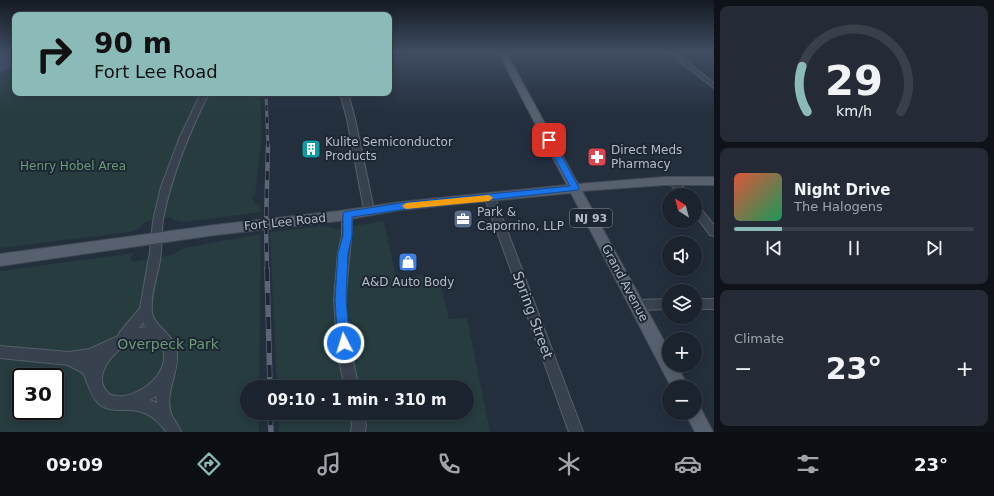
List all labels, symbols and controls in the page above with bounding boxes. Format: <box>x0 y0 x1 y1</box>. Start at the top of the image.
text: 90 m <box>94 27 172 60</box>
icon: right <box>28 28 80 80</box>
text: 29 <box>825 56 883 105</box>
text: Fort Lee Road <box>94 61 218 82</box>
text: km/h <box>836 103 872 119</box>
pin <box>532 123 566 157</box>
icon: arrive <box>538 129 560 151</box>
place label: Kulite Semiconductor Products <box>325 135 453 163</box>
building icon: Kulite Semiconductor Products <box>300 138 322 160</box>
place label: Direct Meds Pharmacy <box>611 143 682 171</box>
pharmacy icon: Direct Meds Pharmacy <box>586 146 608 168</box>
park label: Henry Hobel Area <box>20 159 126 173</box>
text: Night Drive <box>794 181 890 199</box>
north arrow <box>662 188 702 228</box>
map controls <box>662 188 702 420</box>
text: The Halogens <box>794 199 883 214</box>
place label: Park & Caporrino, LLP <box>477 205 564 233</box>
office icon: Park & Caporrino, LLP <box>452 208 474 230</box>
road number: NJ 93 <box>570 209 612 227</box>
street label: Fort Lee Road <box>243 211 327 233</box>
button: sound <box>662 236 702 276</box>
icon: previous <box>763 237 785 259</box>
icon: pause <box>843 237 865 259</box>
icon: next <box>923 237 945 259</box>
street label: Grand Avenue <box>599 242 651 324</box>
shop icon: A&D Auto Body <box>397 251 419 273</box>
street label: Spring Street <box>510 269 556 362</box>
place label: A&D Auto Body <box>362 275 454 289</box>
button: layers <box>662 284 702 324</box>
position arrow <box>323 322 365 364</box>
text: Climate <box>734 331 784 346</box>
button: + <box>662 332 702 372</box>
park label: Overpeck Park <box>117 336 220 352</box>
text: 23° <box>826 351 882 386</box>
text: − <box>734 356 752 381</box>
text: + <box>956 356 974 381</box>
speed limit sign: 30 <box>12 368 64 420</box>
button: − <box>662 380 702 420</box>
text: 09:10 · 1 min · 310 m <box>267 391 447 409</box>
icon: directions <box>195 450 223 478</box>
icon: music <box>315 450 343 478</box>
icon: phone <box>435 450 463 478</box>
icon: climate <box>555 450 583 478</box>
icon: car <box>674 450 702 478</box>
icon: filters <box>794 450 822 478</box>
text: 09:09 <box>46 454 103 475</box>
text: 23° <box>914 454 948 475</box>

